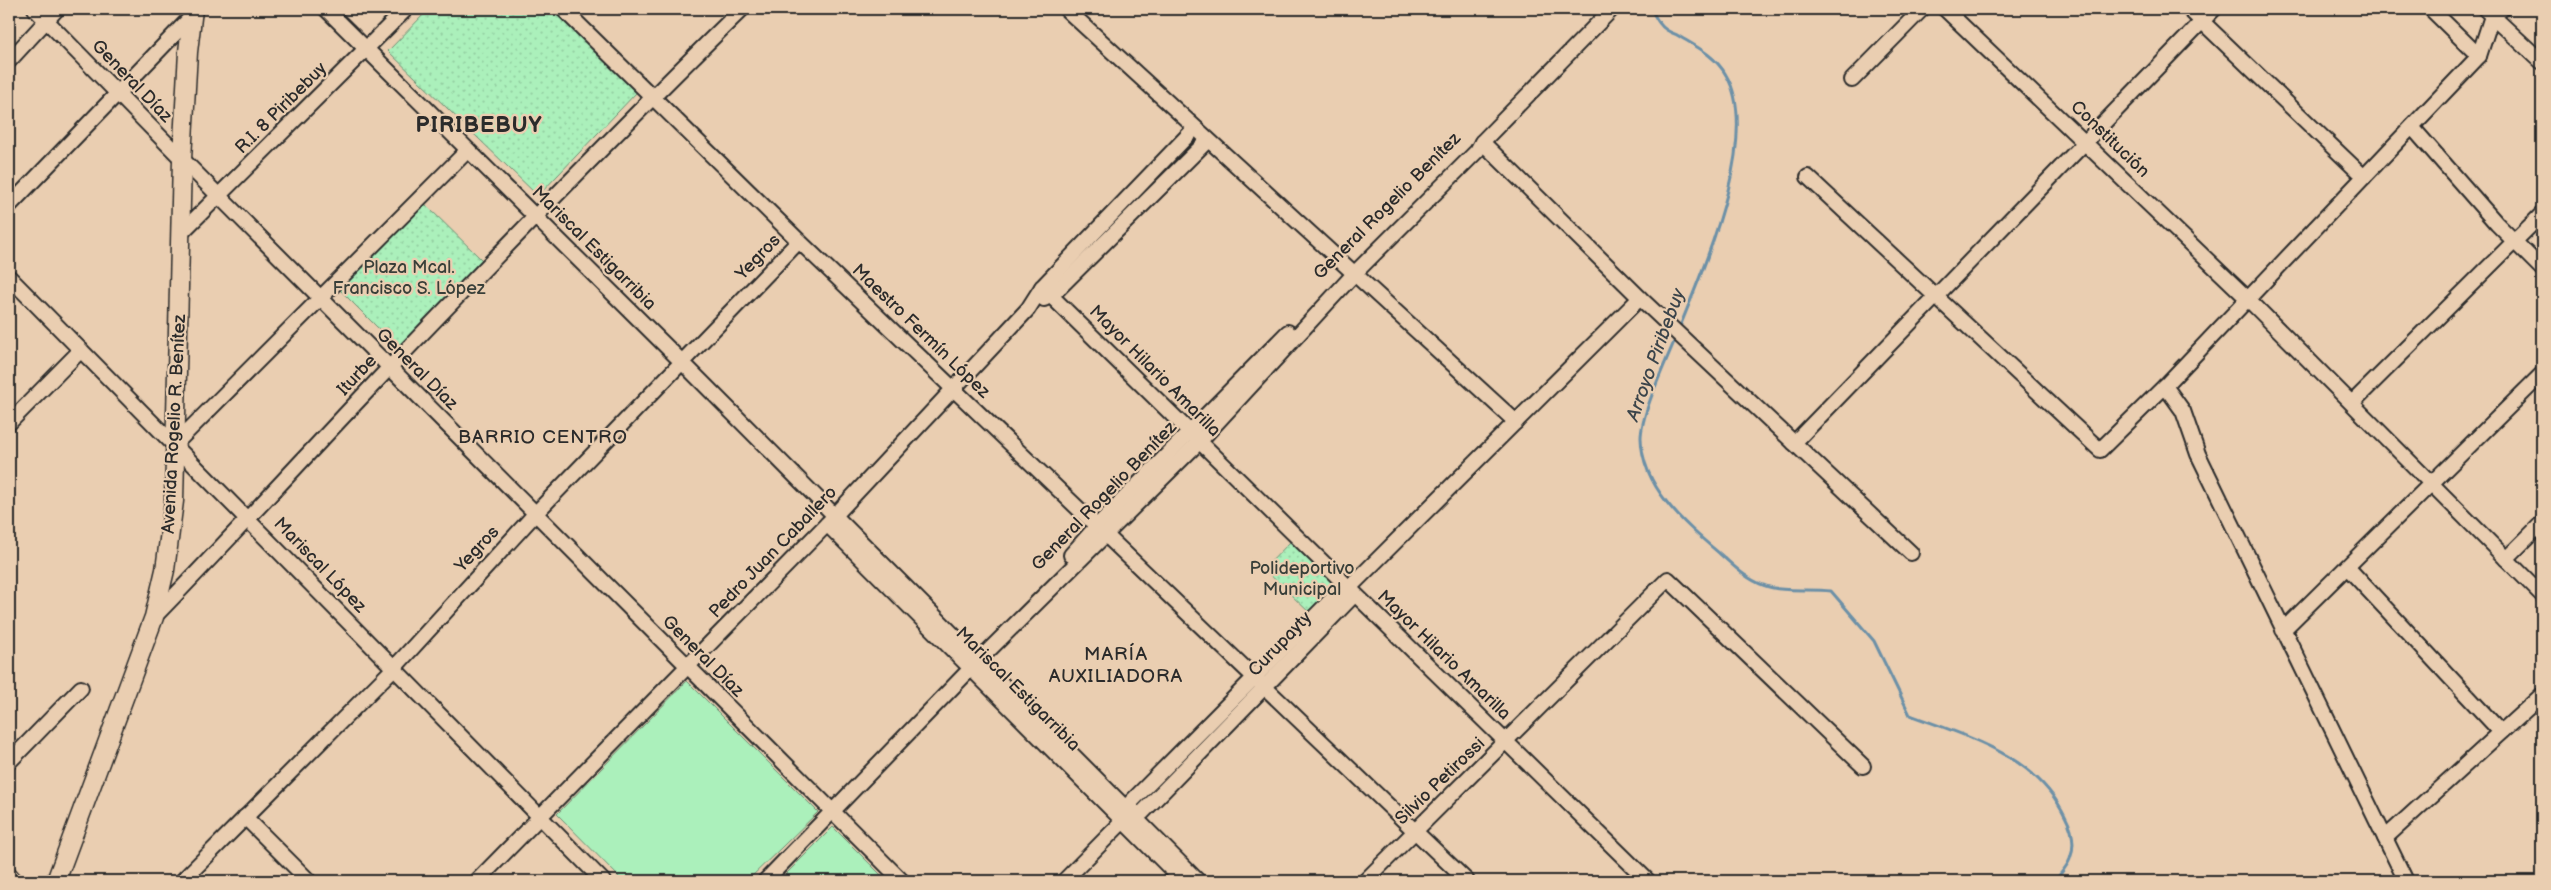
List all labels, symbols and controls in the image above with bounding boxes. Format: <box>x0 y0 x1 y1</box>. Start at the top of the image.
street label: General Díaz <box>87 35 177 127</box>
street label: R.I. 8 Piribebuy <box>231 57 332 158</box>
street label: Constitución <box>2066 96 2154 182</box>
district label: PIRIBEBUY <box>416 112 542 139</box>
street label: General Rogelio Benítez <box>1309 128 1465 284</box>
street label: Mariscal Estigarribia <box>528 182 660 314</box>
street label: Yegros <box>731 230 785 285</box>
park label: Plaza Mcal. Francisco S. López <box>333 257 486 299</box>
street label: Maestro Fermín López <box>848 260 995 403</box>
water label: Arroyo Piribebuy <box>1621 285 1691 425</box>
street label: Mayor Hilario Amarilla <box>1085 301 1225 441</box>
street label: Avenida Rogelio R. Benítez <box>158 313 190 534</box>
street label: General Díaz <box>372 324 462 414</box>
street label: Iturbe <box>333 350 381 400</box>
street label: General Rogelio Benítez <box>1027 417 1181 575</box>
district label: BARRIO CENTRO <box>458 426 628 449</box>
street label: Pedro Juan Caballero <box>705 482 841 622</box>
street label: Mariscal López <box>269 513 371 617</box>
street label: Yegros <box>450 522 504 577</box>
park label: Polideportivo Municipal <box>1249 558 1355 600</box>
street label: Mayor Hilario Amarilla <box>1373 586 1515 724</box>
street label: Curupayty <box>1244 607 1317 681</box>
street label: General Díaz <box>658 611 748 701</box>
street label: Mariscal Estigarribia <box>952 623 1084 755</box>
district label: MARÍA AUXILIADORA <box>1049 642 1183 688</box>
street label: Silvio Petirossi <box>1391 733 1489 829</box>

